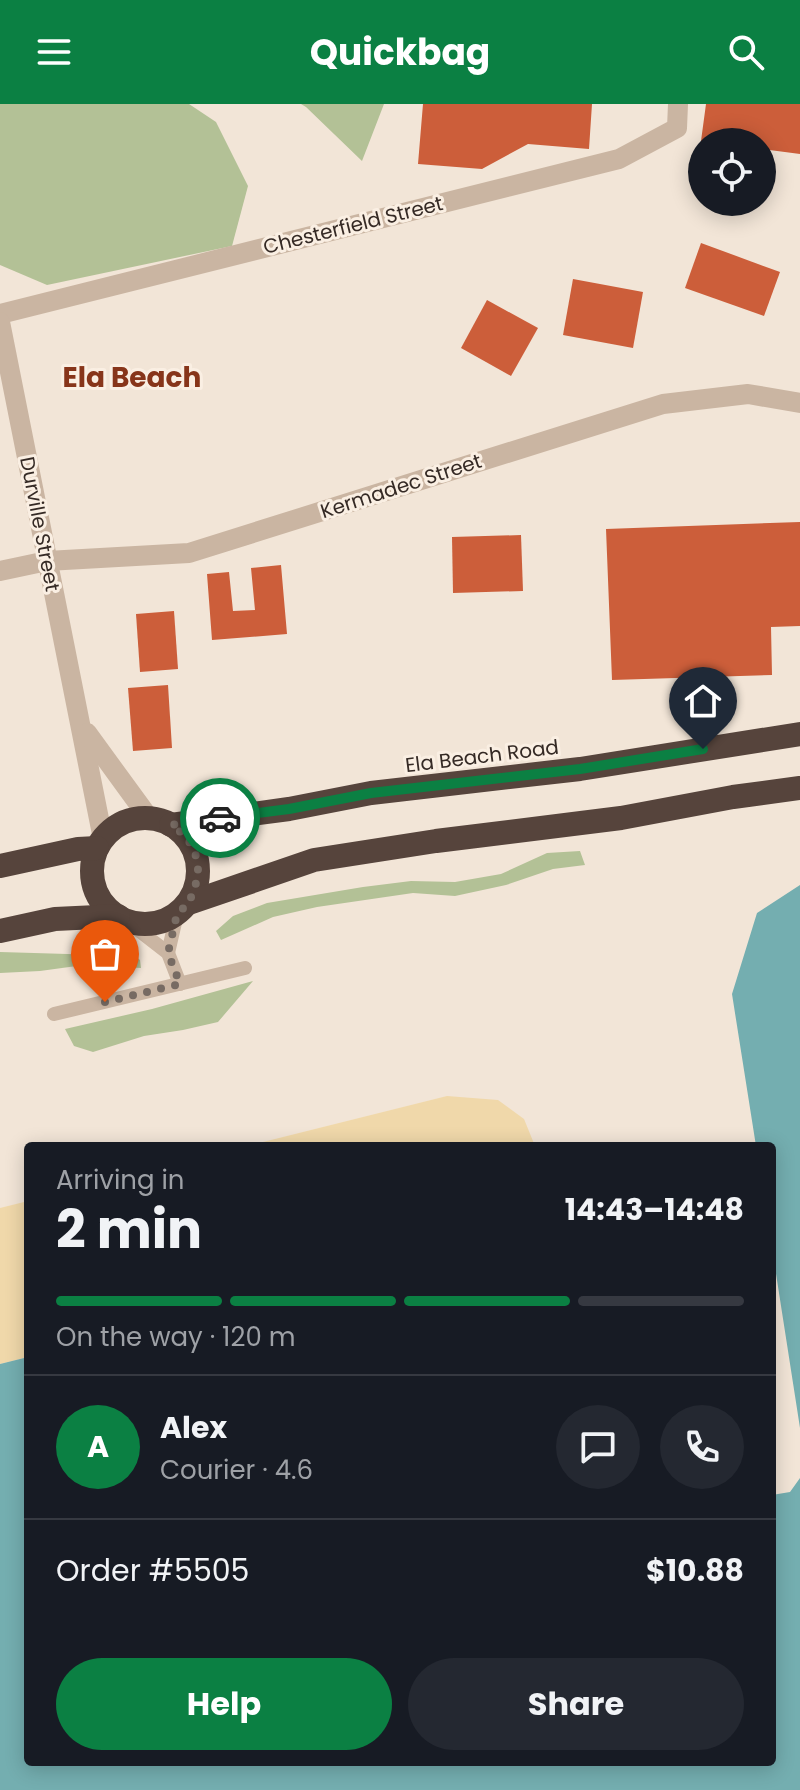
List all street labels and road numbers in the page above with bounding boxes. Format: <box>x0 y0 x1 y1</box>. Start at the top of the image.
street label: Chesterfield Street <box>260 189 446 261</box>
street label: Kermadec Street <box>317 447 485 525</box>
street label: Durville Street <box>13 454 67 594</box>
street label: Ela Beach Road <box>404 733 560 779</box>

